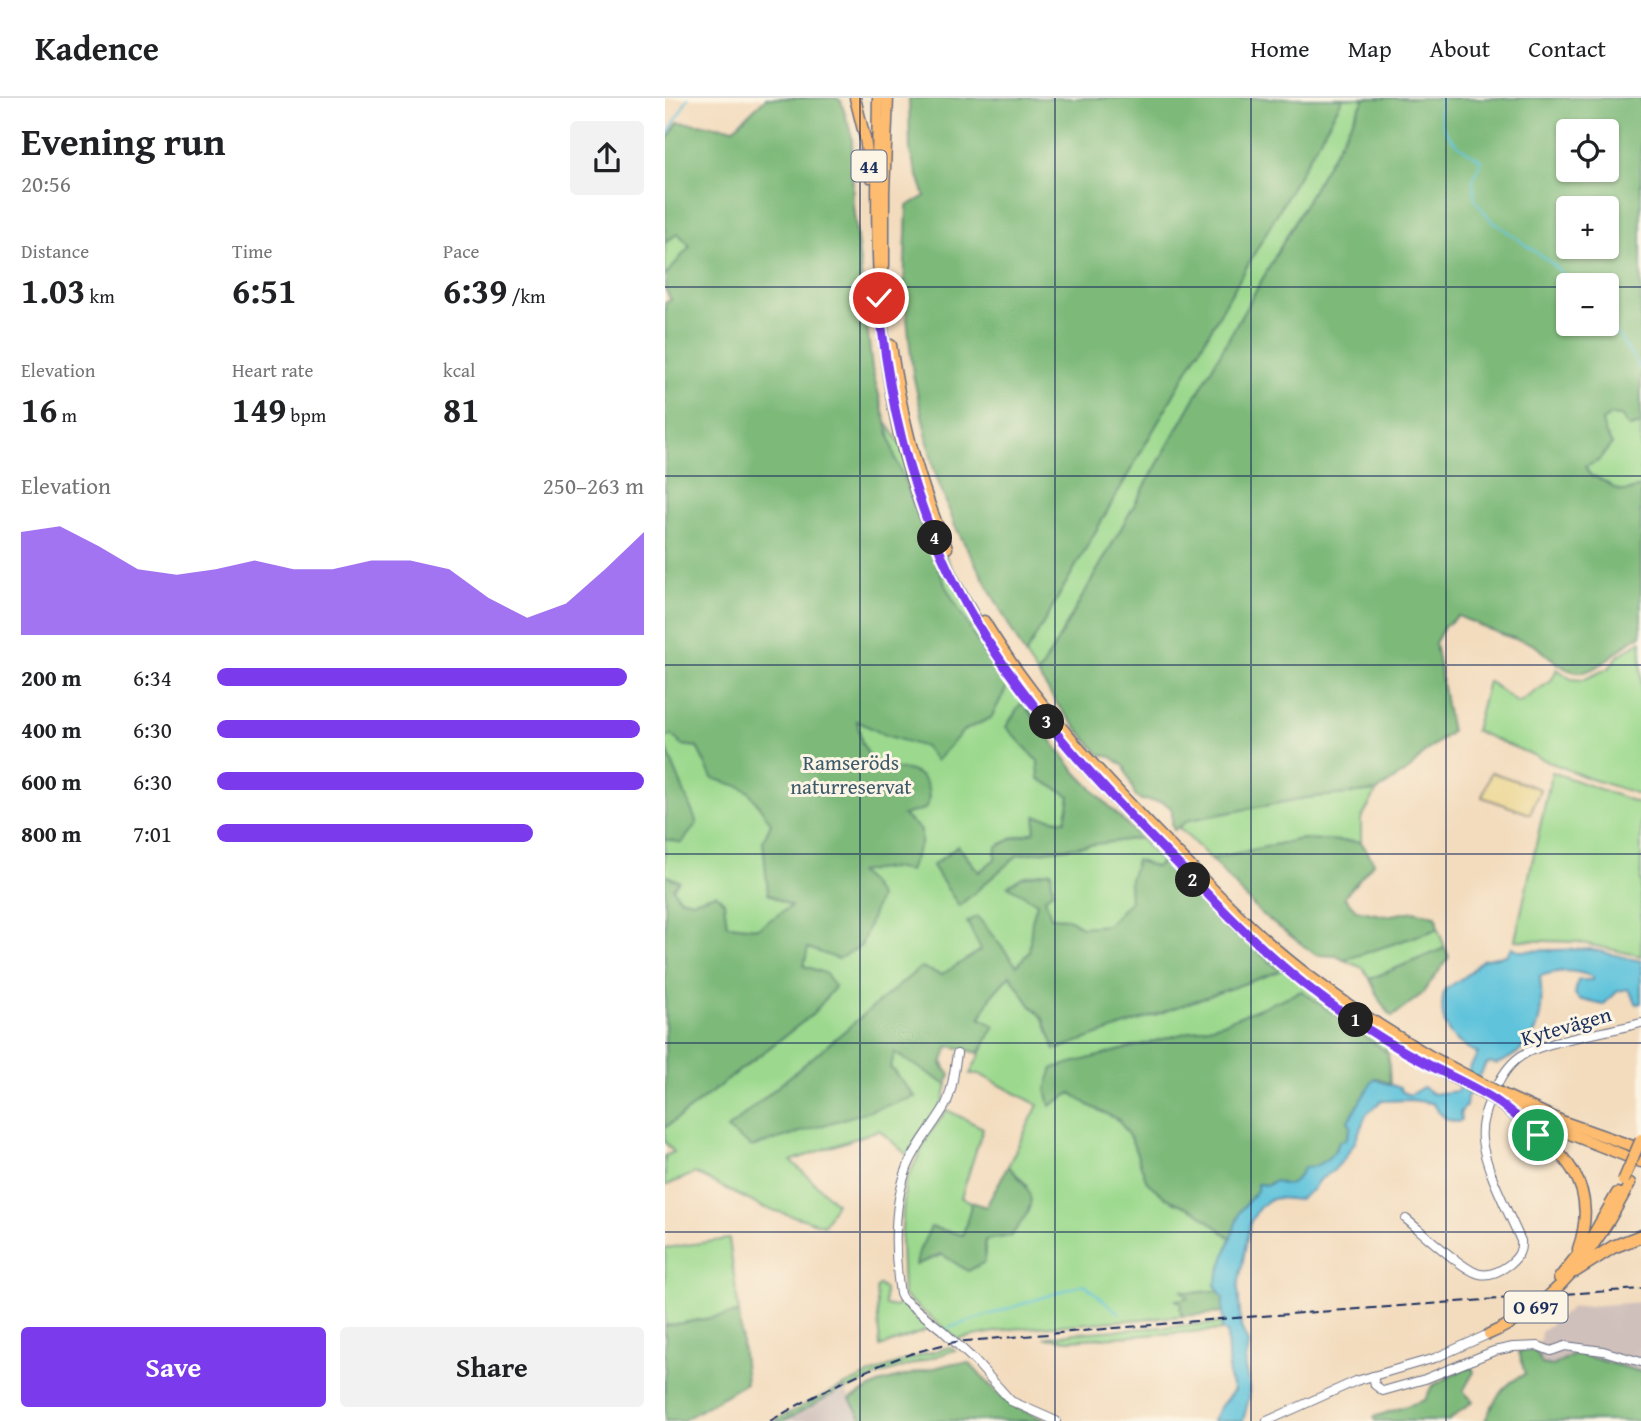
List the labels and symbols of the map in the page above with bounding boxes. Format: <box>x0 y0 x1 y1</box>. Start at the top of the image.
road number: 44 <box>851 150 887 181</box>
pin <box>849 268 909 328</box>
pin: 4 <box>917 520 953 556</box>
pin: 3 <box>1029 704 1065 740</box>
park label: Ramseröds naturreservat <box>790 747 912 802</box>
pin: 2 <box>1175 862 1211 898</box>
street label: Kytevägen <box>1517 998 1615 1054</box>
pin: 1 <box>1339 1002 1373 1038</box>
pin <box>1508 1105 1568 1165</box>
road number: O 697 <box>1505 1292 1568 1322</box>

